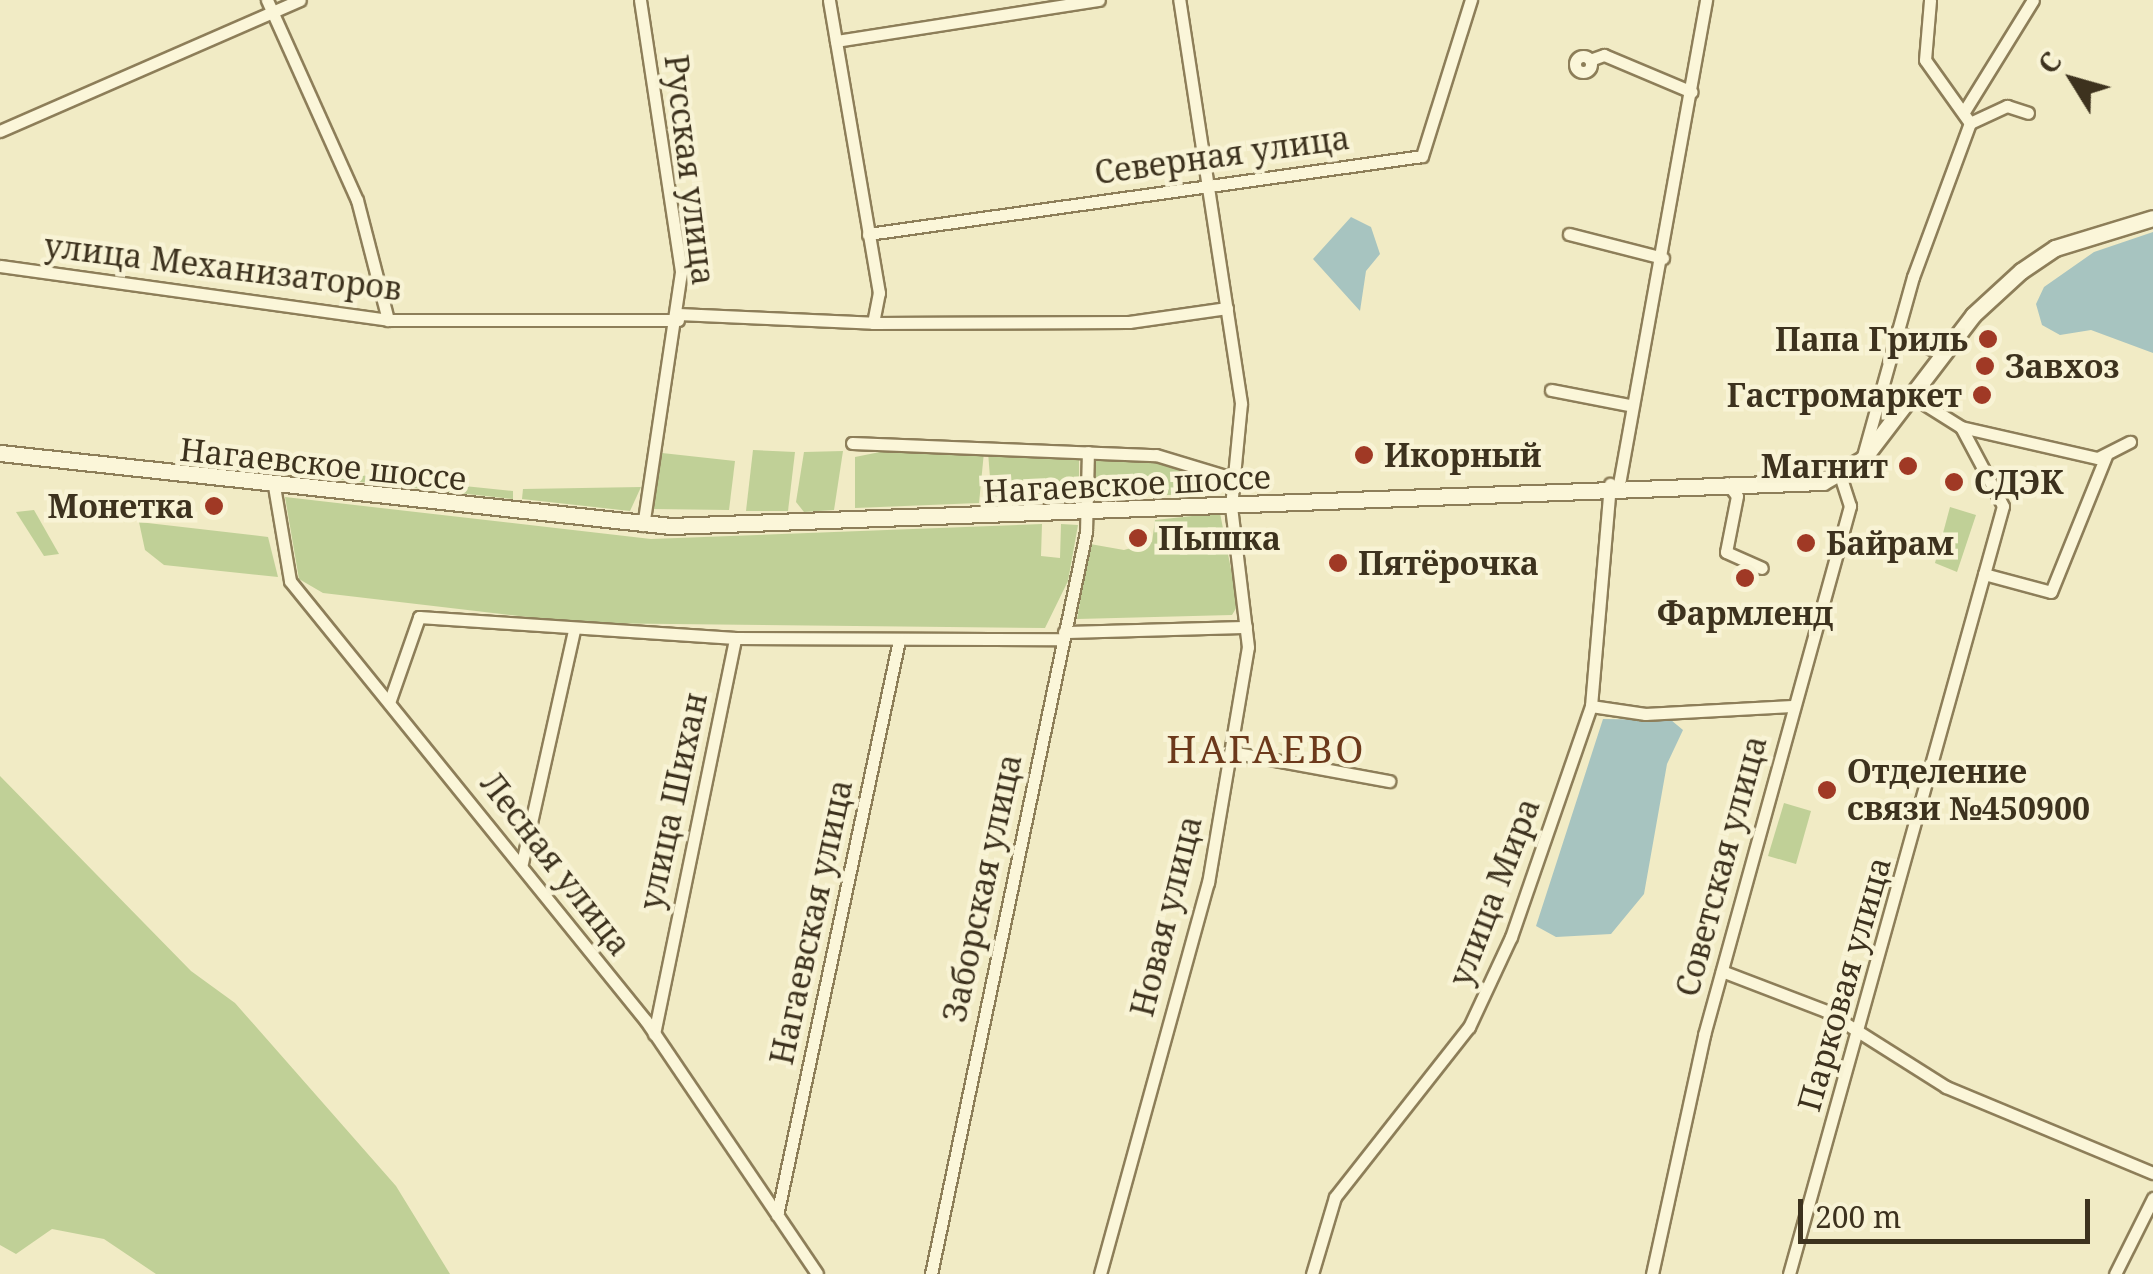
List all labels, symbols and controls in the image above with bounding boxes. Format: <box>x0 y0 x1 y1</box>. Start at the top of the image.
north arrow <box>2023 30 2123 130</box>
text: С <box>2028 43 2070 81</box>
street label: Русская улица <box>657 53 723 287</box>
street label: Северная улица <box>1092 118 1352 192</box>
street label: улица Механизаторов <box>42 226 404 308</box>
place label: Папа Гриль <box>1775 320 1968 358</box>
marker: Папа Гриль <box>1977 328 1999 350</box>
place label: Завхоз <box>2005 347 2120 385</box>
marker: Завхоз <box>1974 355 1996 377</box>
place label: Гастромаркет <box>1727 376 1962 414</box>
marker: Гастромаркет <box>1971 384 1993 406</box>
street label: Нагаевское шоссе <box>178 430 468 498</box>
place label: Икорный <box>1384 436 1542 474</box>
marker: Икорный <box>1353 444 1375 466</box>
place label: Магнит <box>1761 447 1888 485</box>
marker: Магнит <box>1897 455 1919 477</box>
street label: Нагаевское шоссе <box>982 457 1272 511</box>
place label: СДЭК <box>1974 463 2064 501</box>
marker: СДЭК <box>1943 471 1965 493</box>
place label: Монетка <box>47 487 194 525</box>
marker: Монетка <box>203 495 225 517</box>
place label: Пышка <box>1158 519 1281 557</box>
place label: Байрам <box>1826 524 1954 562</box>
marker: Пышка <box>1127 527 1149 549</box>
marker: Байрам <box>1795 532 1817 554</box>
place label: Пятёрочка <box>1358 544 1539 582</box>
marker: Пятёрочка <box>1327 552 1349 574</box>
marker: Фармленд <box>1734 567 1756 589</box>
place label: Фармленд <box>1657 594 1833 632</box>
street label: улица Шихан <box>631 689 715 913</box>
district label: НАГАЕВО <box>1166 726 1366 772</box>
street label: Советская улица <box>1668 732 1774 1000</box>
street label: Заборская улица <box>935 750 1029 1026</box>
place label: Отделение связи №450900 <box>1847 753 2090 828</box>
street label: Лесная улица <box>473 765 639 963</box>
street label: Нагаевская улица <box>762 776 860 1068</box>
marker: Отделение связи №450900 <box>1816 779 1838 801</box>
street label: улица Мира <box>1441 793 1547 991</box>
street label: Новая улица <box>1123 812 1209 1020</box>
street label: Парковая улица <box>1789 853 1899 1115</box>
scale bar <box>1803 1179 2096 1241</box>
text: 200 m <box>1815 1196 1901 1237</box>

